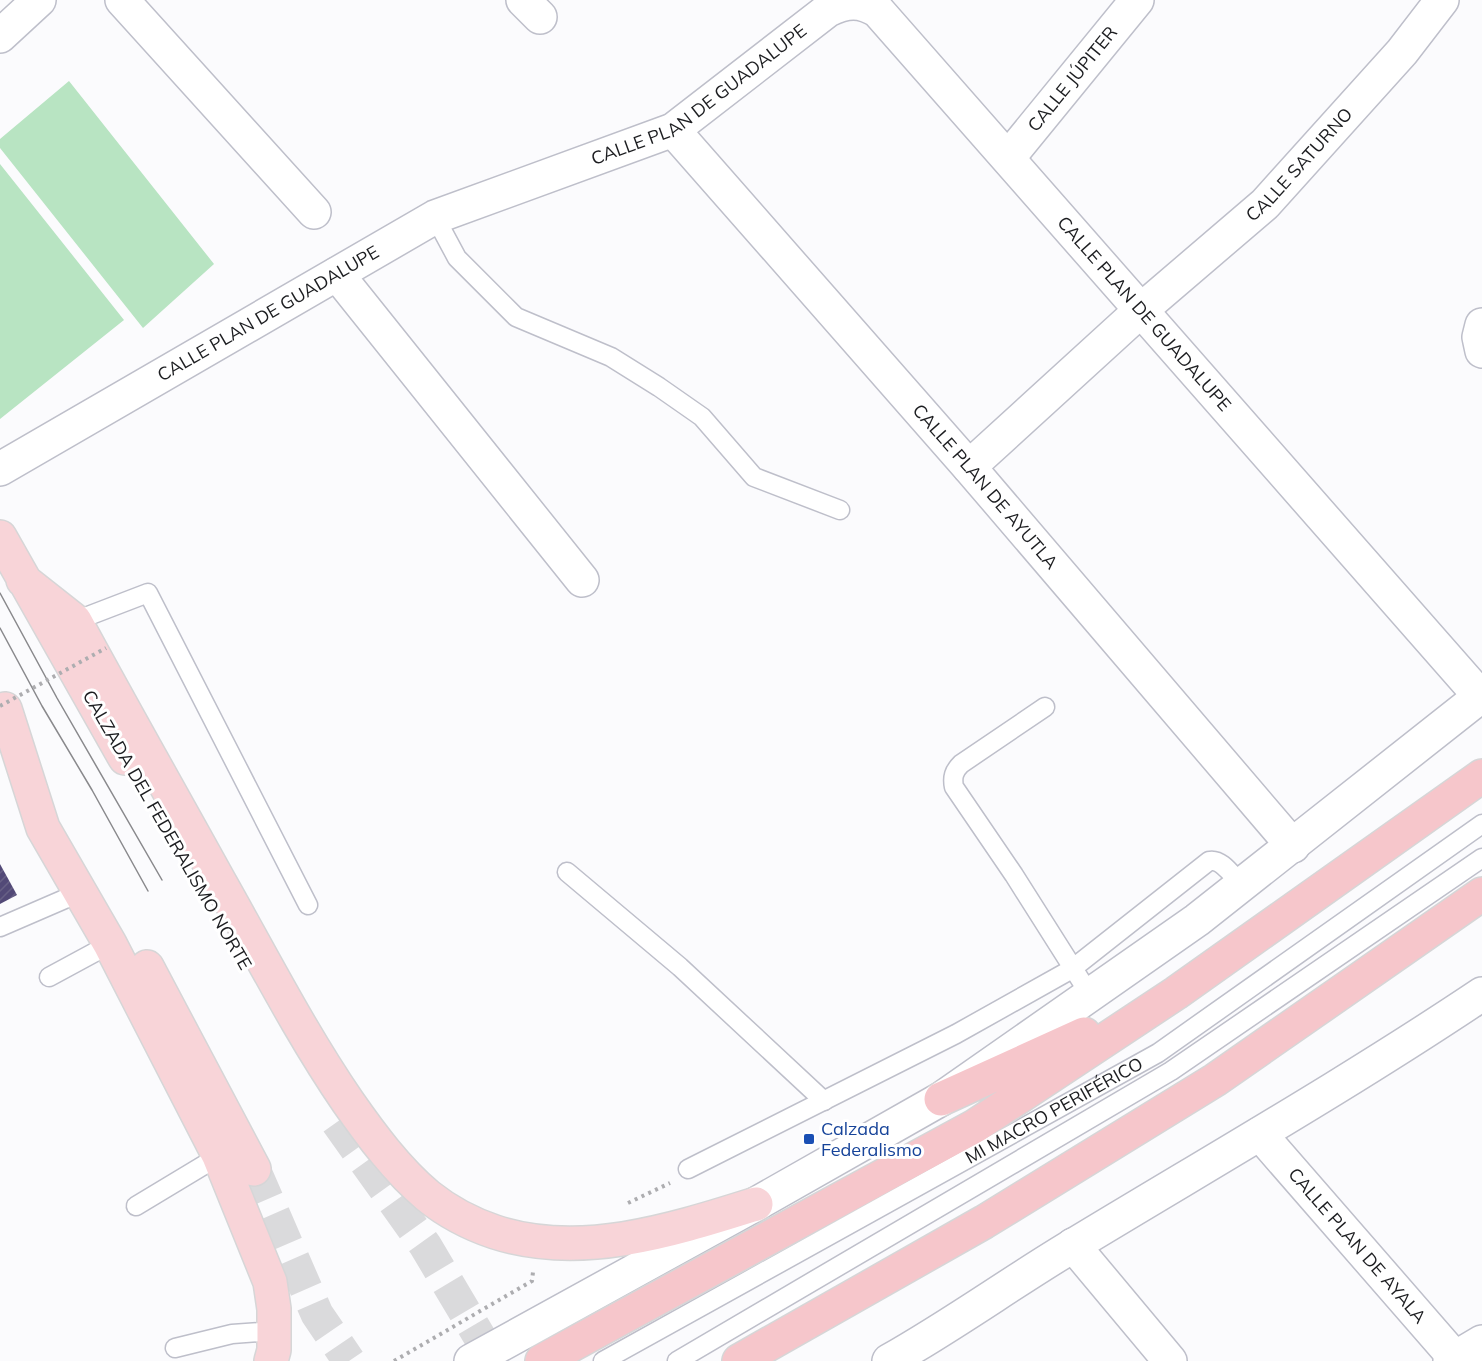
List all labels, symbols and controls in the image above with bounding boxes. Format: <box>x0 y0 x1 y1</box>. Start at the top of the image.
street label: CALLE PLAN DE GUADALUPE <box>588 19 811 170</box>
street label: CALLE JÚPITER <box>1022 21 1122 136</box>
street label: CALLE SATURNO <box>1241 103 1357 226</box>
street label: CALLE PLAN DE GUADALUPE <box>1053 211 1236 416</box>
street label: CALLE PLAN DE GUADALUPE <box>153 240 383 386</box>
street label: CALLE PLAN DE AYUTLA <box>908 399 1063 574</box>
street label: CALZADA DEL FEDERALISMO NORTE <box>78 686 257 974</box>
street label: MI MACRO PERIFÉRICO <box>961 1052 1147 1169</box>
place label: Calzada Federalismo <box>821 1117 922 1161</box>
marker: Calzada Federalismo <box>802 1132 816 1146</box>
street label: CALLE PLAN DE AYALA <box>1283 1163 1432 1328</box>

